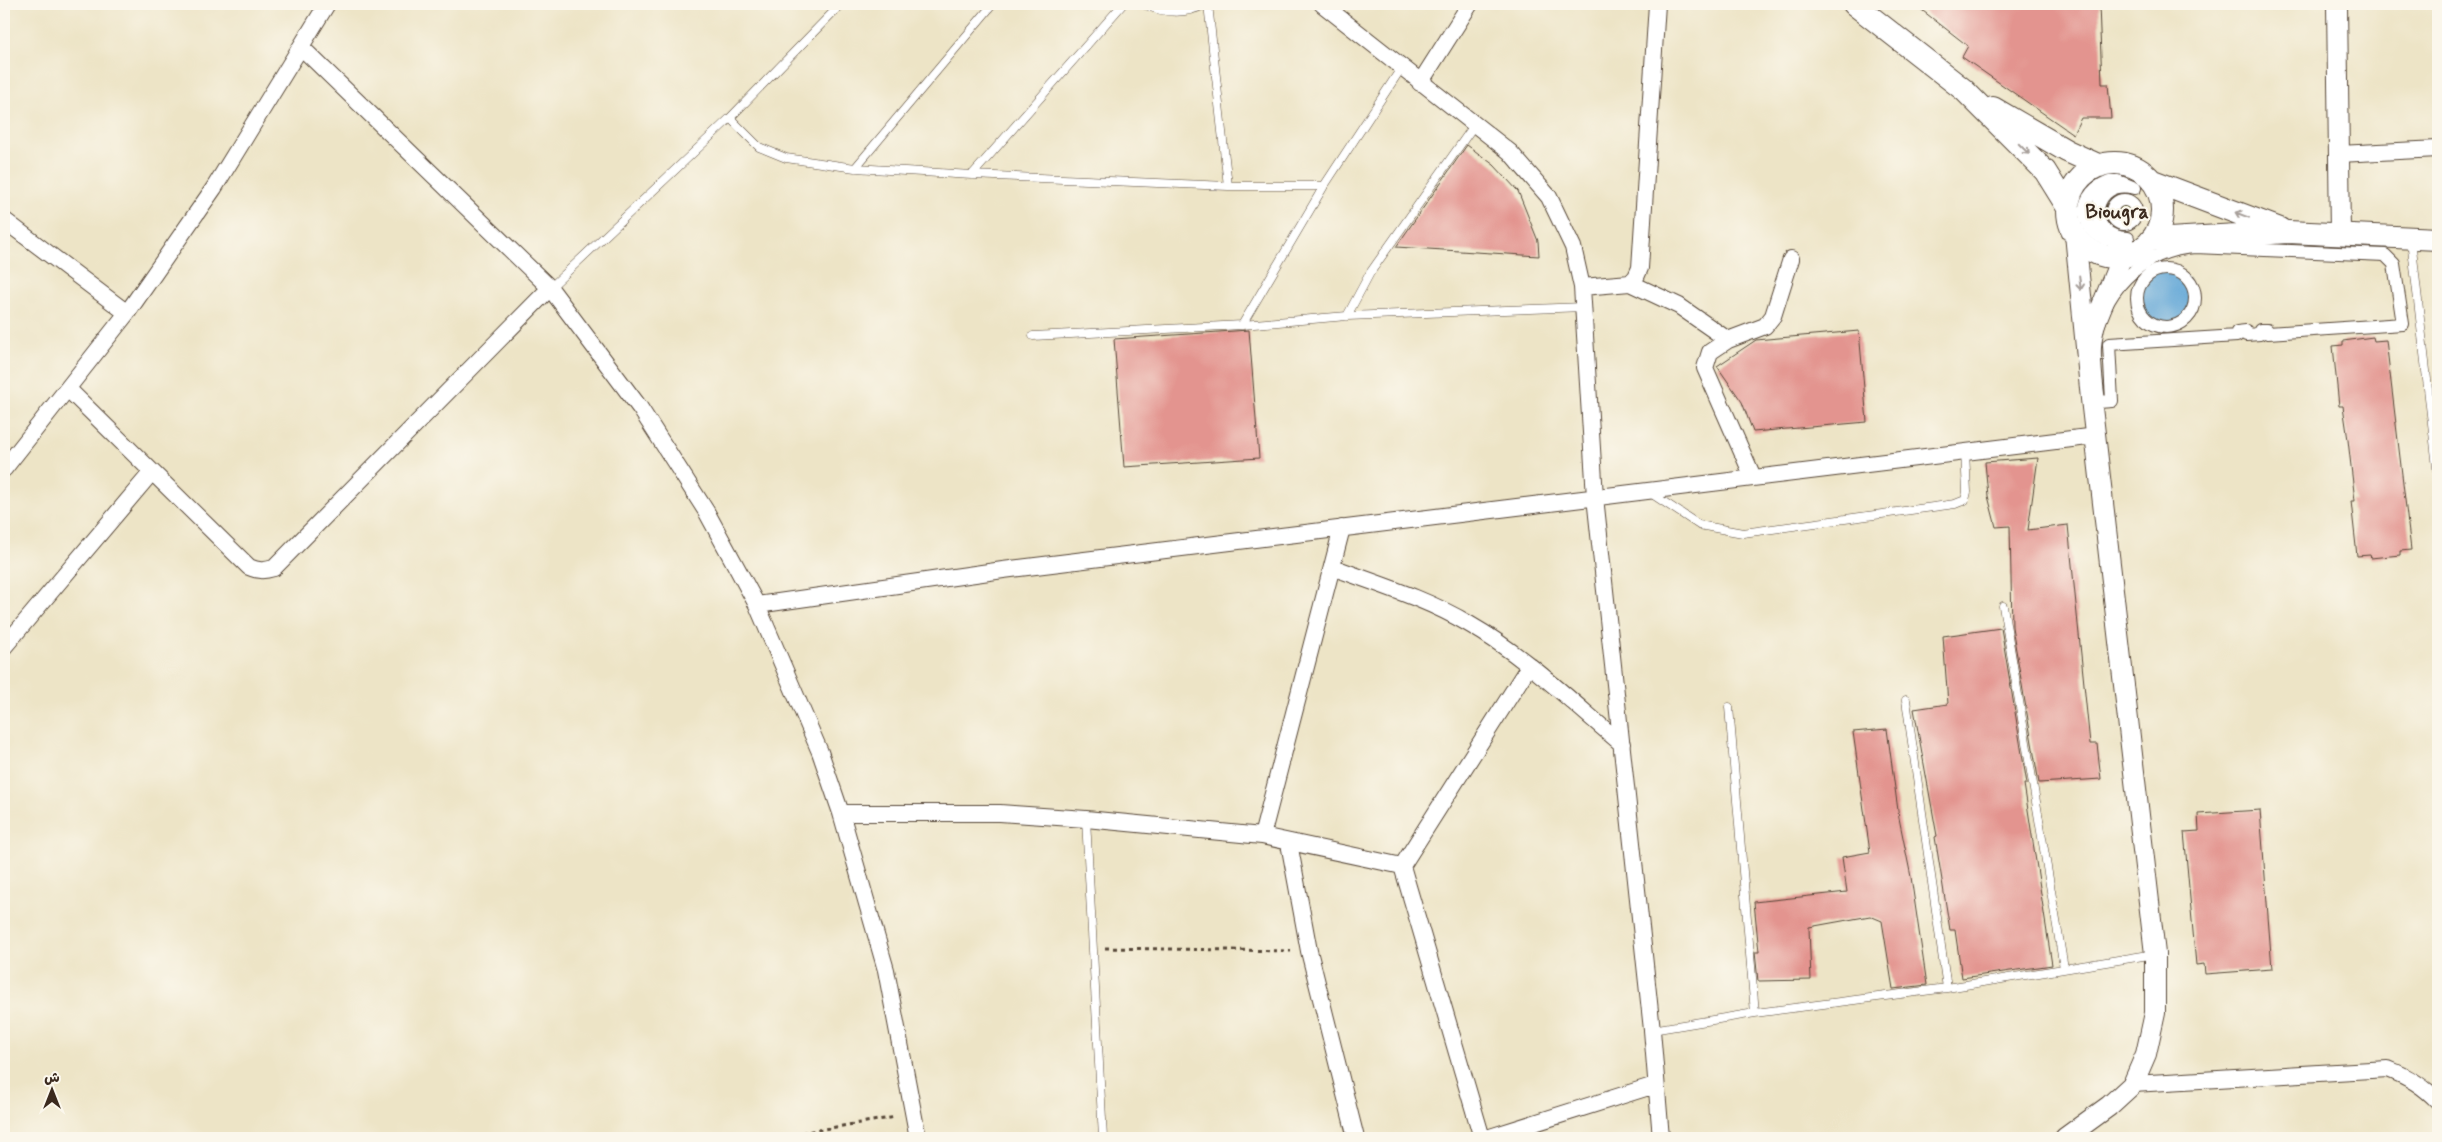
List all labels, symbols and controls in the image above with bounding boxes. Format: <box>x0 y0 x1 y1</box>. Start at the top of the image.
one-way arrow <box>2017 143 2030 155</box>
district label: Biougra <box>2085 199 2149 226</box>
one-way arrow <box>2235 210 2251 219</box>
one-way arrow <box>2075 275 2085 291</box>
north arrow <box>28 1064 78 1114</box>
text: ش <box>44 1069 60 1087</box>

